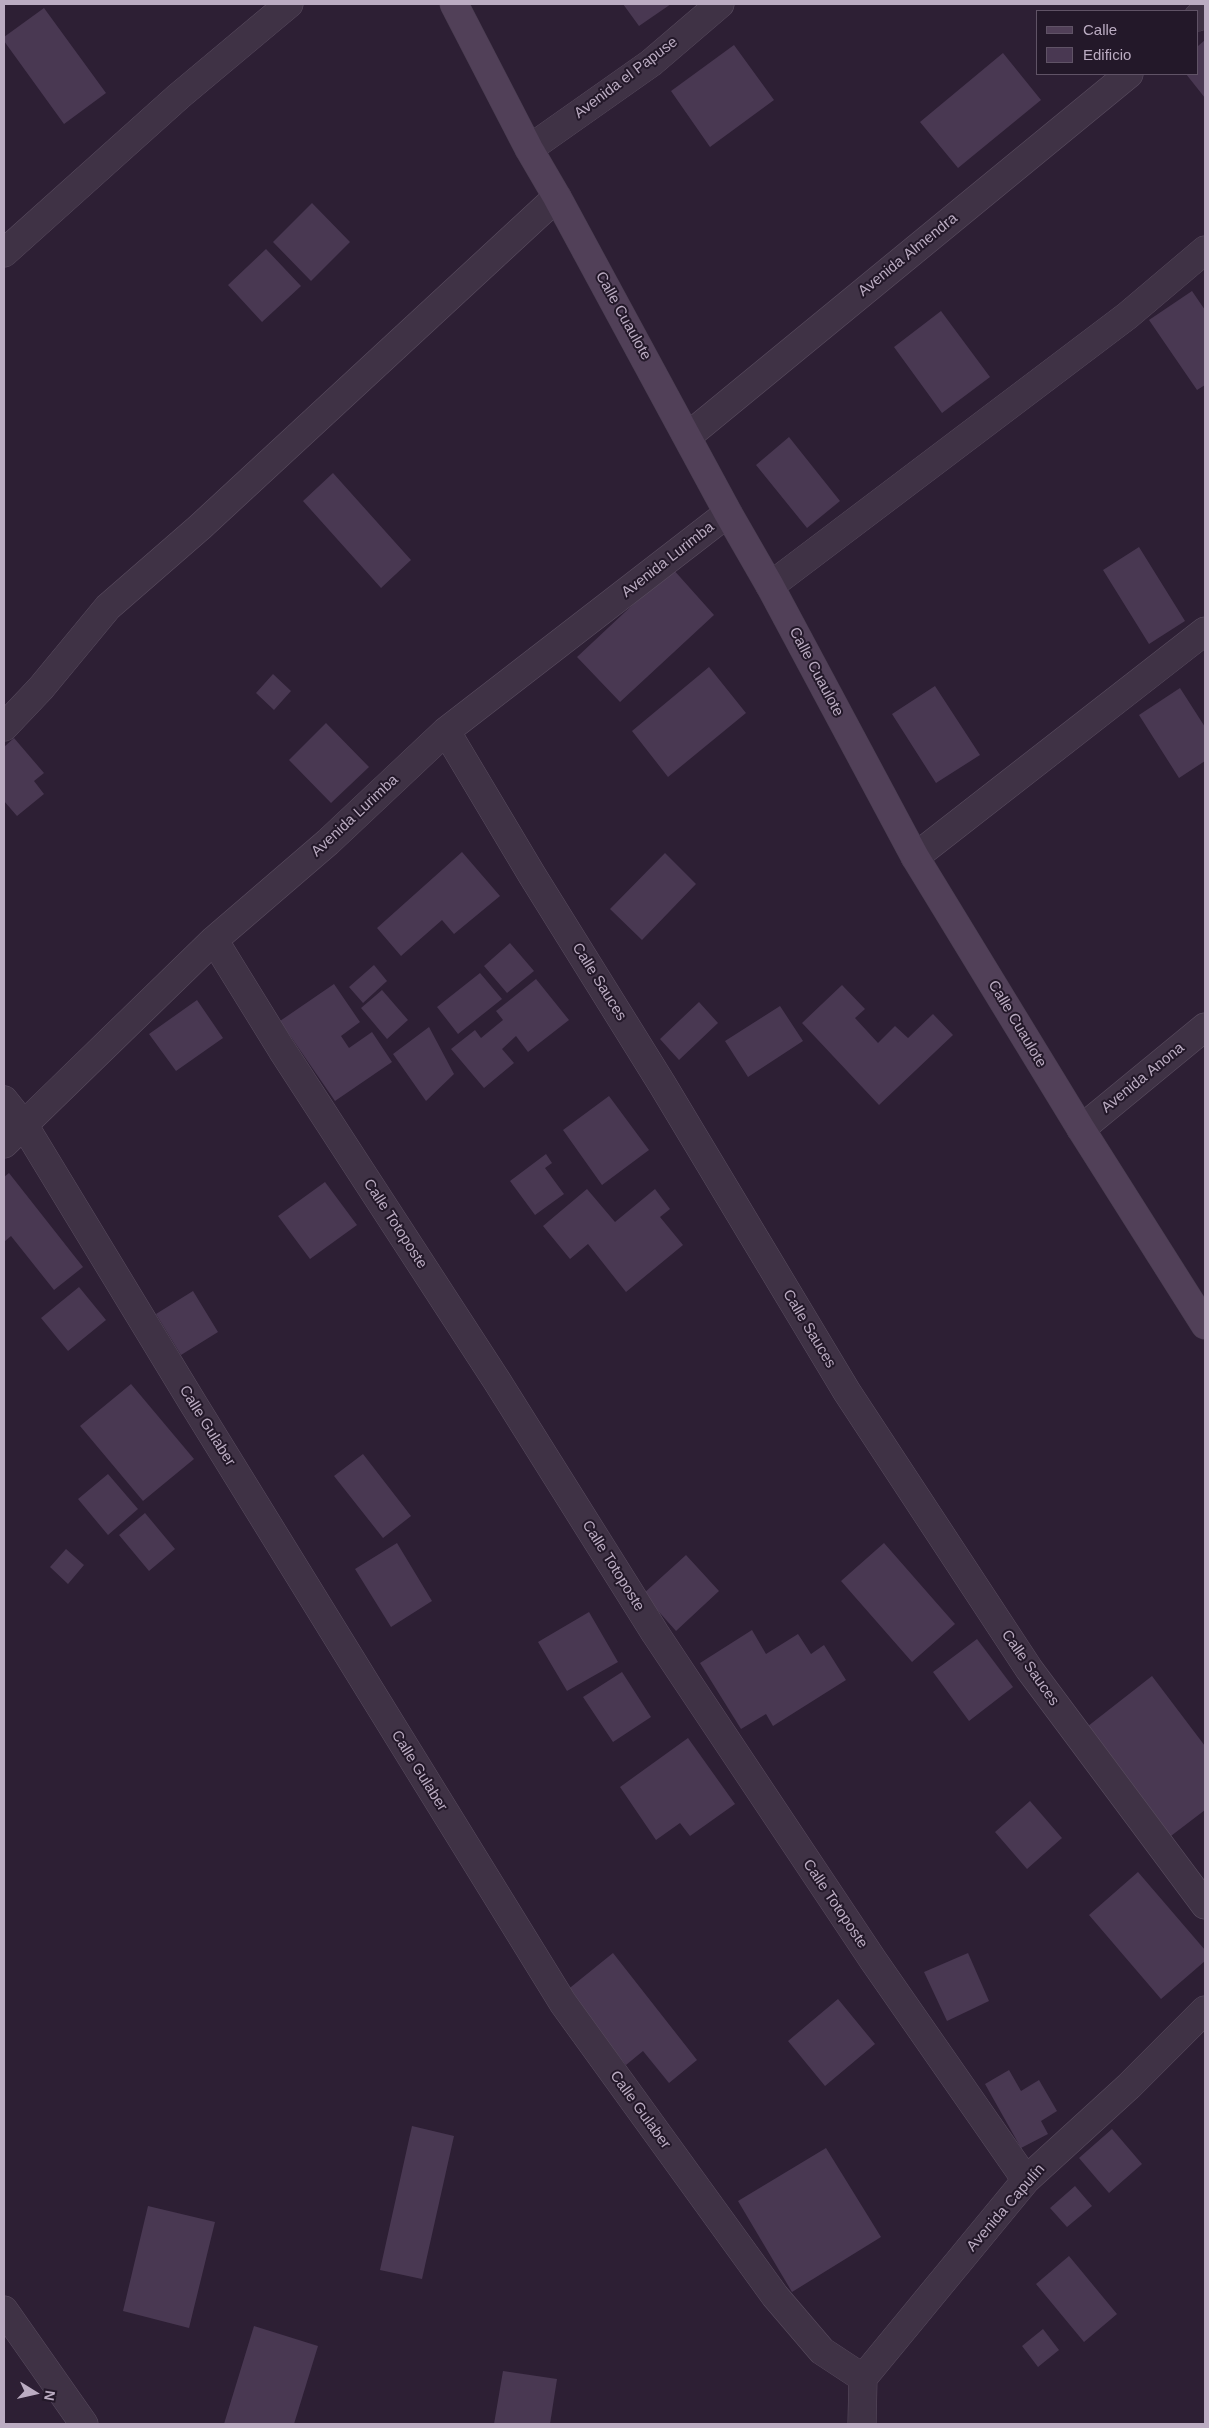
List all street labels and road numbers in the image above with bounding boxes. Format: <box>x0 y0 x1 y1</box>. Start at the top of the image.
street label: Avenida el Papuse <box>571 33 681 123</box>
street label: Avenida Almendra <box>855 210 961 300</box>
street label: Calle Cuaulote <box>591 269 655 363</box>
street label: Avenida Lurimba <box>618 518 718 602</box>
street label: Calle Cuaulote <box>785 624 847 720</box>
street label: Avenida Lurimba <box>308 771 402 861</box>
street label: Calle Sauces <box>568 940 630 1024</box>
street label: Calle Cuaulote <box>984 977 1050 1071</box>
street label: Avenida Anona <box>1098 1039 1188 1117</box>
street label: Calle Totoposte <box>359 1176 431 1272</box>
street label: Calle Sauces <box>779 1286 839 1372</box>
street label: Calle Gulaber <box>175 1382 239 1470</box>
street label: Calle Totoposte <box>578 1517 648 1615</box>
street label: Calle Sauces <box>997 1627 1063 1709</box>
street label: Calle Gulaber <box>387 1727 451 1815</box>
street label: Calle Totoposte <box>799 1856 871 1952</box>
street label: Calle Gulaber <box>606 2068 674 2152</box>
street label: Avenida Capulín <box>963 2161 1049 2255</box>

